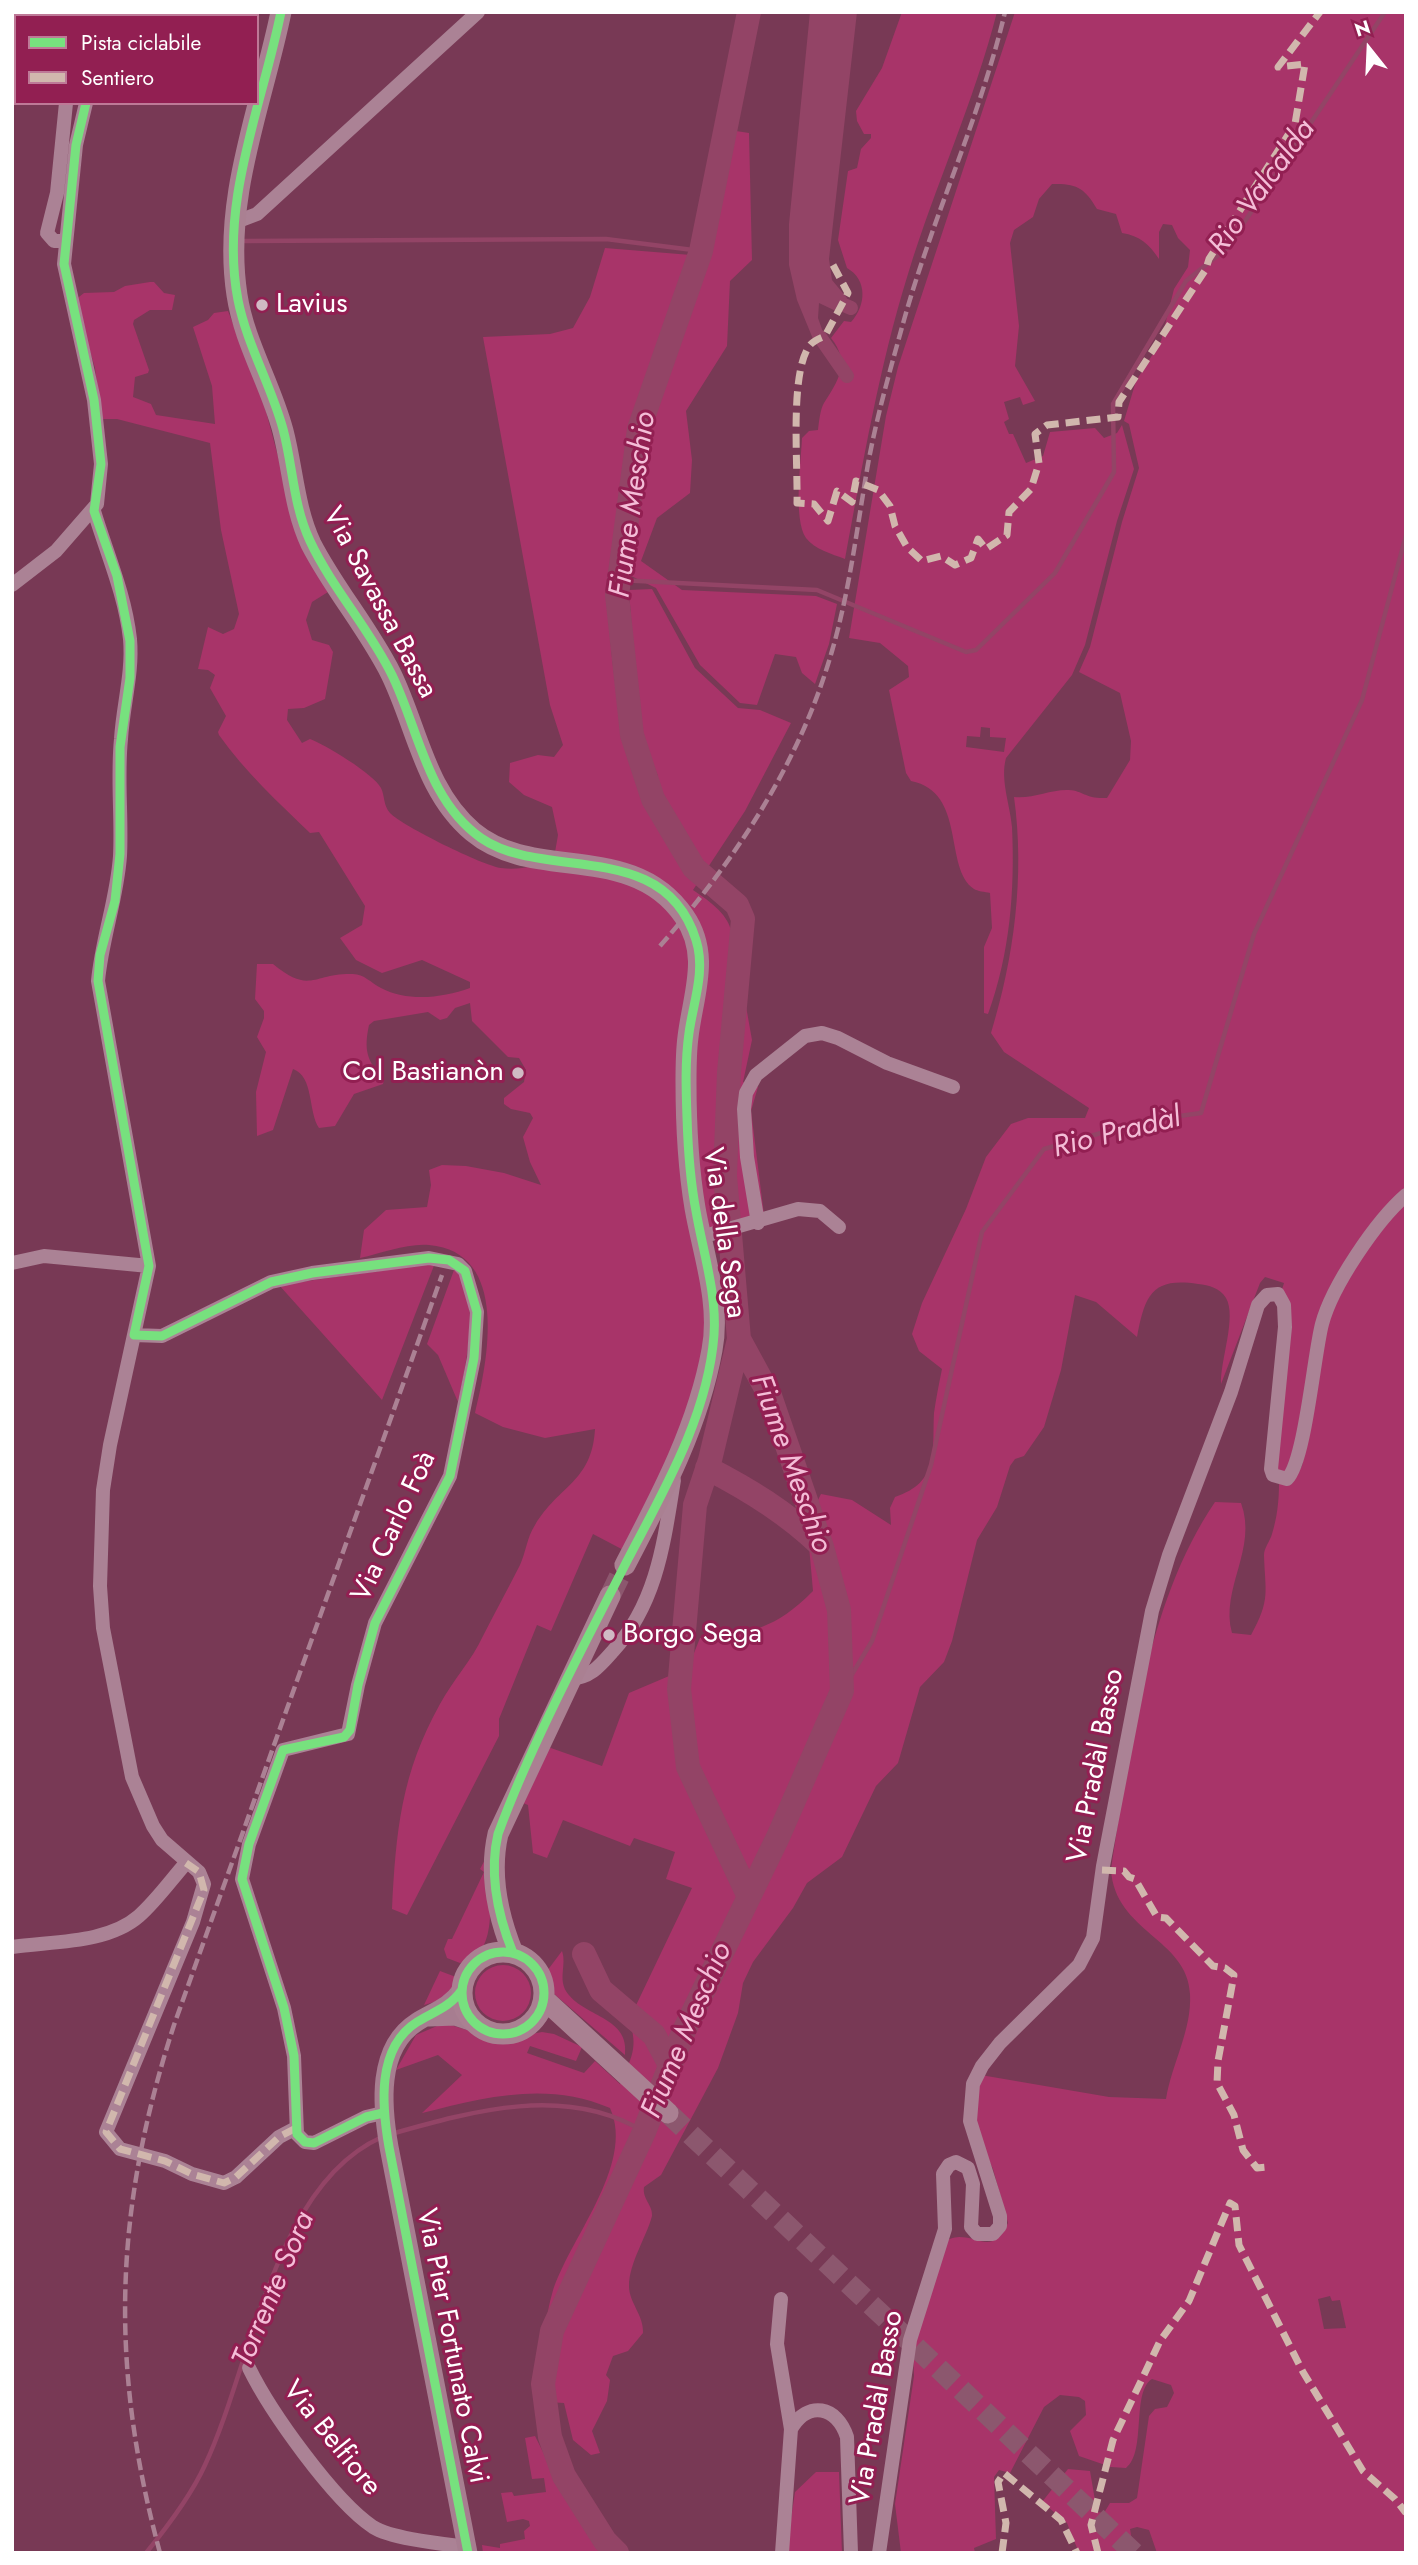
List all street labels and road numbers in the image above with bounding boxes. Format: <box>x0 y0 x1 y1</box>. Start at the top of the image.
street label: Via Savassa Bassa <box>314 502 444 704</box>
street label: Via della Sega <box>694 1146 752 1320</box>
street label: Via Carlo Foà <box>346 1446 444 1608</box>
street label: Via Pradàl Basso <box>1062 1666 1132 1866</box>
street label: Via Pier Fortunato Calvi <box>408 2206 494 2486</box>
street label: Via Pradàl Basso <box>844 2308 912 2508</box>
street label: Via Belfiore <box>274 2375 388 2503</box>

